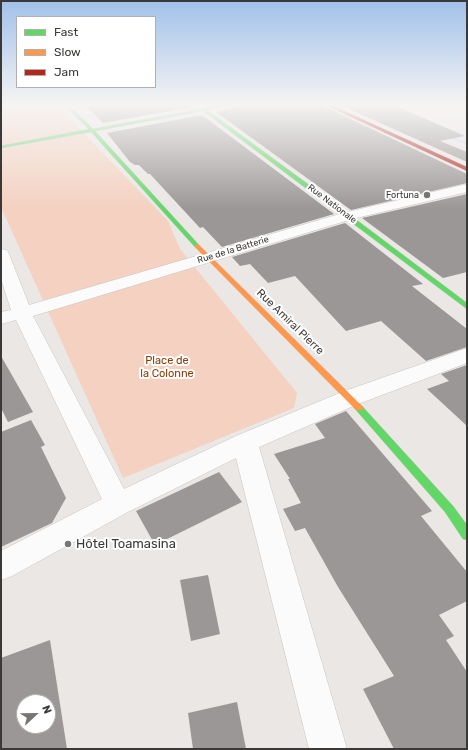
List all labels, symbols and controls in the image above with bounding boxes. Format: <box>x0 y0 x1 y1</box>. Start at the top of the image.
legend <box>16 16 156 88</box>
text: Fast <box>54 25 78 39</box>
text: Slow <box>54 45 81 59</box>
text: Jam <box>54 65 79 79</box>
street label: Rue Nationale <box>305 182 359 226</box>
place label: Fortuna <box>386 190 419 200</box>
marker: Fortuna <box>422 190 432 200</box>
street label: Rue de la Batterie <box>196 234 270 266</box>
street label: Rue Amiral Pierre <box>254 287 326 357</box>
park label: Place de la Colonne <box>140 354 194 380</box>
place label: Hôtel Toamasina <box>76 536 176 552</box>
marker: Hôtel Toamasina <box>63 539 73 549</box>
north arrow <box>16 694 56 734</box>
text: N <box>39 704 54 716</box>

